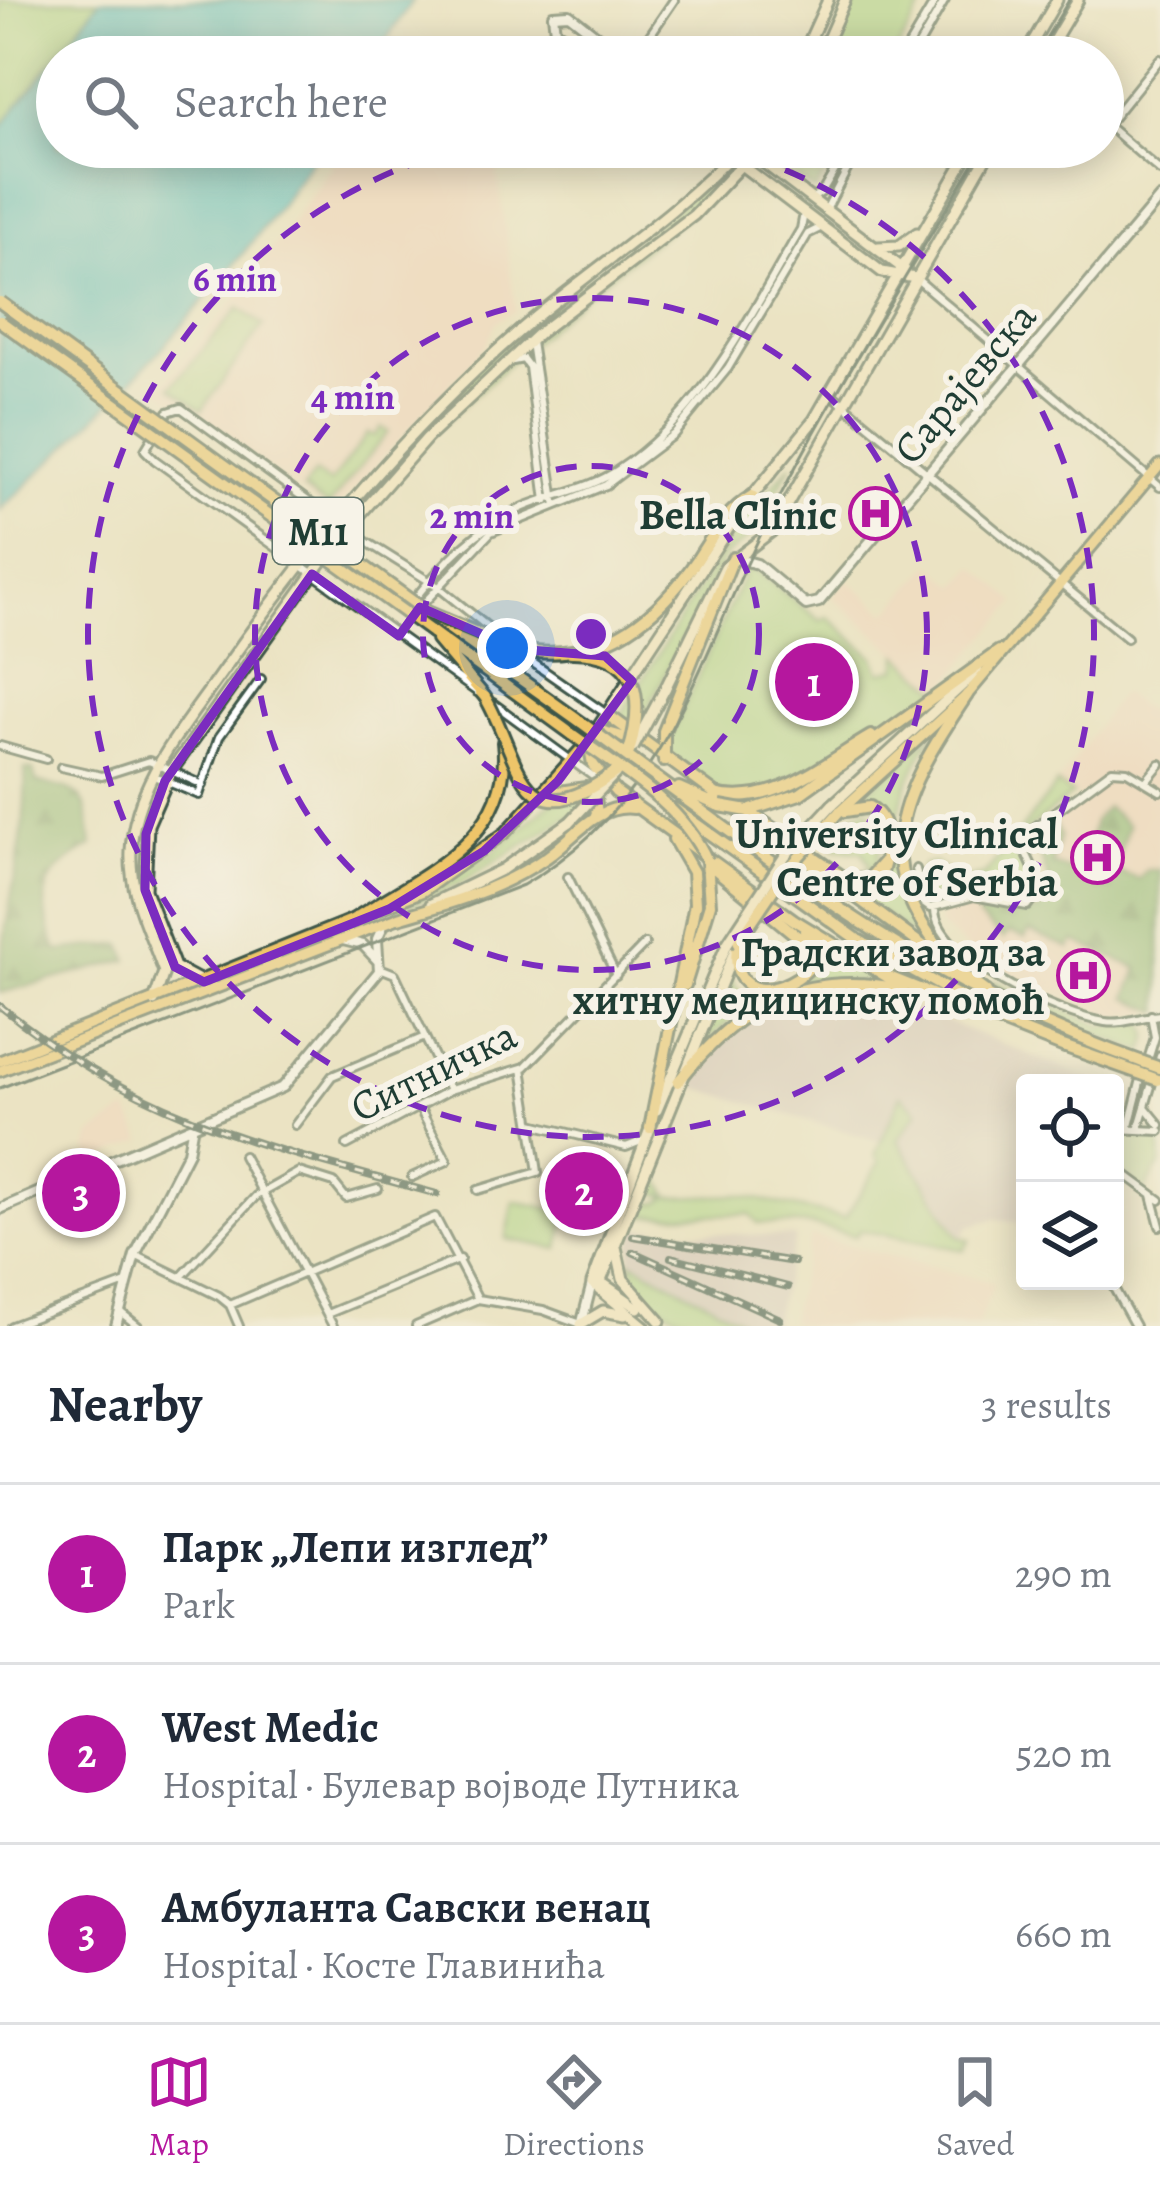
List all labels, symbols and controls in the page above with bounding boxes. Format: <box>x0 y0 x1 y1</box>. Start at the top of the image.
search box <box>36 36 1124 168</box>
icon: search <box>78 69 144 135</box>
text: Search here <box>174 71 388 133</box>
text: 6 min <box>193 254 277 303</box>
street label: Сарајевска <box>880 289 1049 475</box>
text: 4 min <box>311 372 395 421</box>
place label: Bella Clinic <box>639 486 837 543</box>
hospital icon: Bella Clinic <box>848 486 904 542</box>
text: 2 min <box>430 491 514 540</box>
road number: M11 <box>273 498 363 564</box>
centre of rings <box>570 613 612 655</box>
your location <box>477 618 537 678</box>
pin: 1 <box>775 637 853 727</box>
place label: University Clinical Centre of Serbia <box>735 805 1059 910</box>
hospital icon: University Clinical Centre of Serbia <box>1069 829 1125 885</box>
place label: Градски завод за хитну медицинску помоћ <box>572 923 1045 1028</box>
hospital icon: Градски завод за хитну медицинску помоћ <box>1056 947 1112 1003</box>
street label: Ситничка <box>341 1005 526 1135</box>
map controls <box>1016 1074 1124 1290</box>
button: locate <box>1016 1074 1124 1182</box>
pin: 2 <box>545 1146 623 1236</box>
pin: 3 <box>42 1148 120 1238</box>
button: layers <box>1016 1182 1124 1290</box>
text: Nearby <box>48 1369 202 1439</box>
text: 3 results <box>981 1378 1112 1431</box>
text: Парк „Лепи изглед” <box>162 1516 549 1578</box>
text: 1 <box>80 1547 94 1600</box>
text: 290 m <box>1015 1547 1112 1600</box>
text: Park <box>162 1578 235 1631</box>
text: West Medic <box>162 1696 379 1758</box>
text: 2 <box>78 1727 96 1780</box>
text: 520 m <box>1016 1727 1112 1780</box>
text: Hospital · Булевар војводе Путника <box>162 1758 739 1811</box>
text: Амбуланта Савски венац <box>162 1876 651 1938</box>
text: 3 <box>79 1907 95 1960</box>
text: 660 m <box>1015 1907 1112 1960</box>
text: Hospital · Косте Главинића <box>162 1938 605 1991</box>
tab: Map <box>146 2049 212 2166</box>
tab: Directions <box>503 2049 645 2166</box>
tab: Saved <box>936 2049 1014 2166</box>

